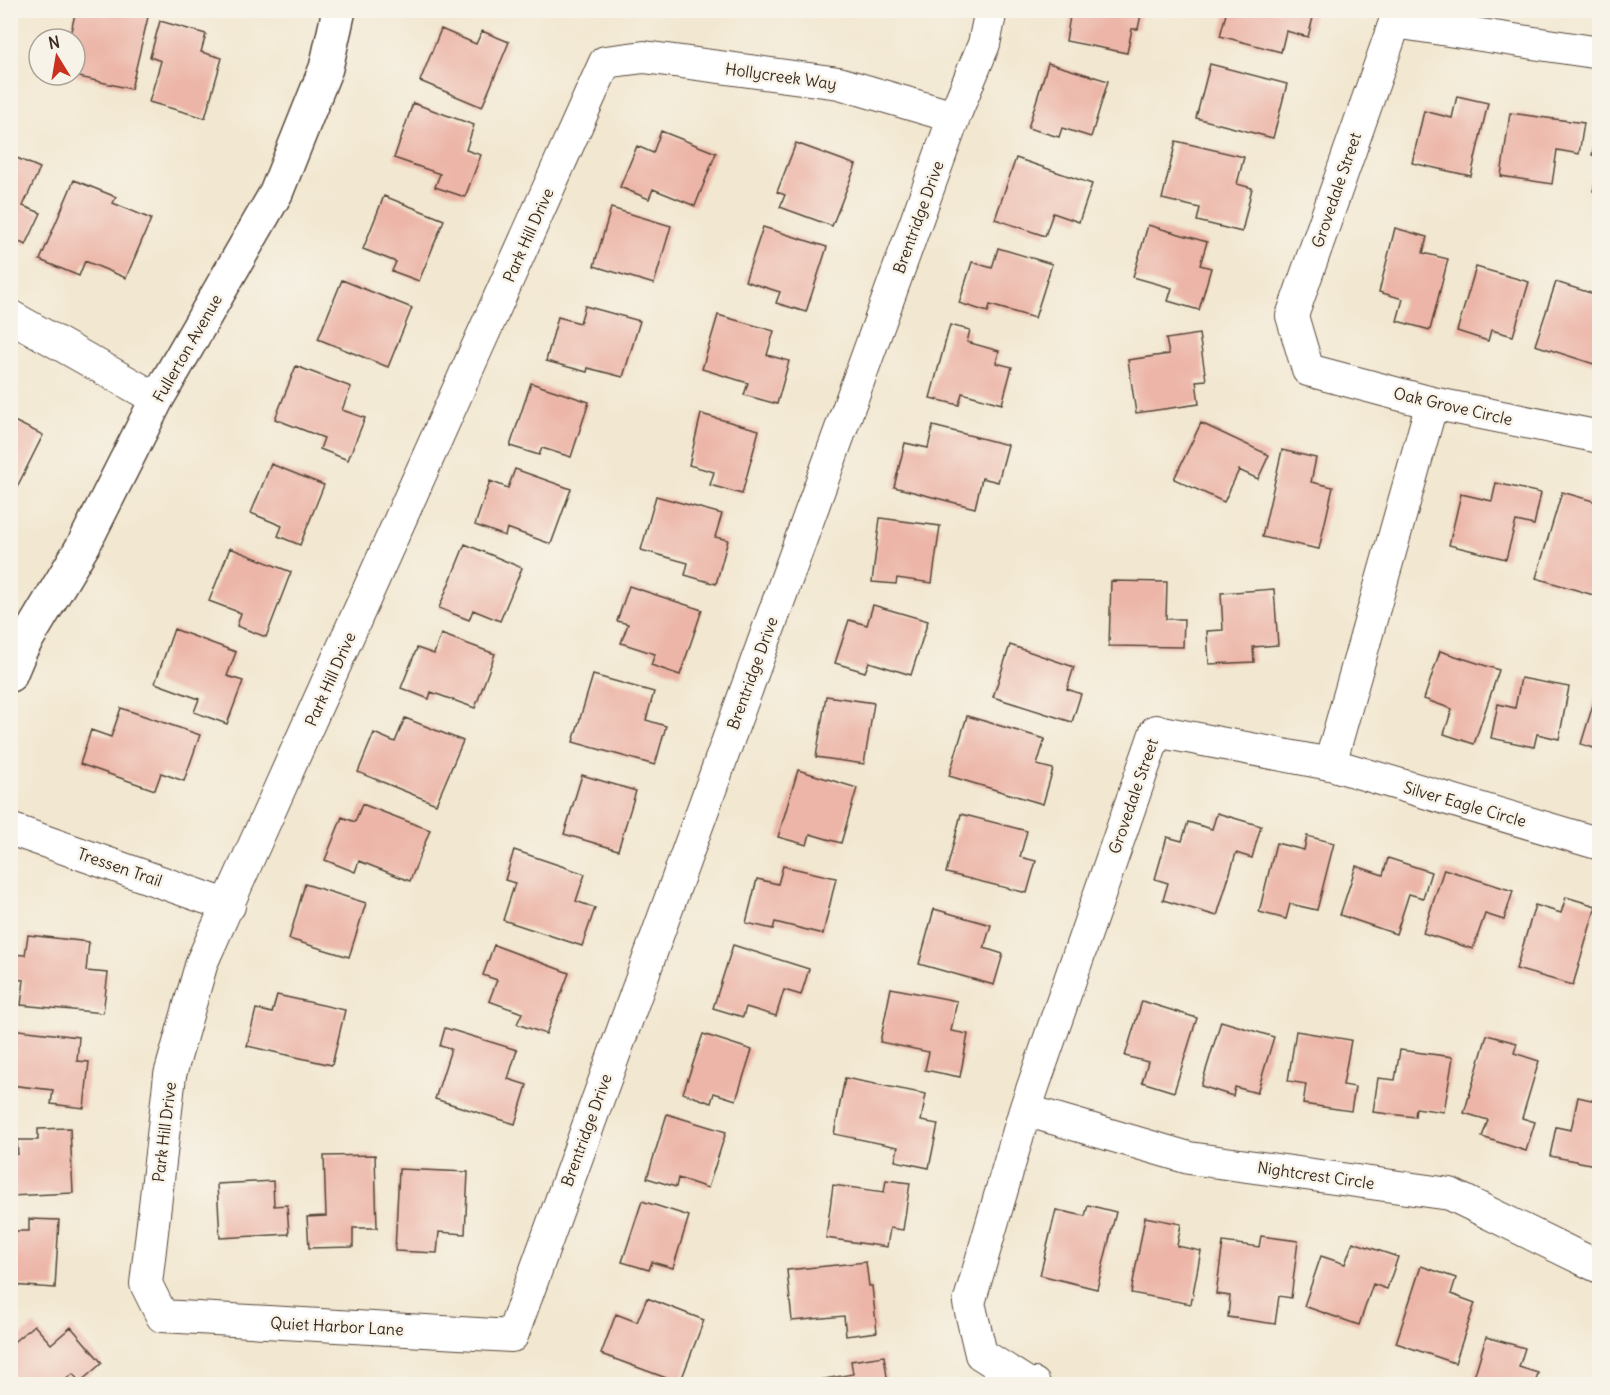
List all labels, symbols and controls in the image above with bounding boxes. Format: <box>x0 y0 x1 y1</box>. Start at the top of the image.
north arrow <box>27 27 87 87</box>
text: N <box>47 31 61 53</box>
street label: Hollycreek Way <box>724 58 838 94</box>
street label: Grovedale Street <box>1307 129 1365 250</box>
street label: Brentridge Drive <box>888 158 948 276</box>
street label: Park Hill Drive <box>498 185 558 285</box>
street label: Fullerton Avenue <box>148 291 226 405</box>
street label: Oak Grove Circle <box>1392 383 1514 429</box>
street label: Brentridge Drive <box>722 614 782 732</box>
street label: Park Hill Drive <box>300 629 360 729</box>
street label: Grovedale Street <box>1104 735 1162 856</box>
street label: Silver Eagle Circle <box>1401 777 1529 831</box>
street label: Tressen Trail <box>75 843 165 891</box>
street label: Brentridge Drive <box>556 1071 616 1189</box>
street label: Park Hill Drive <box>148 1081 180 1183</box>
street label: Nightcrest Circle <box>1256 1157 1376 1193</box>
street label: Quiet Harbor Lane <box>270 1313 404 1339</box>

